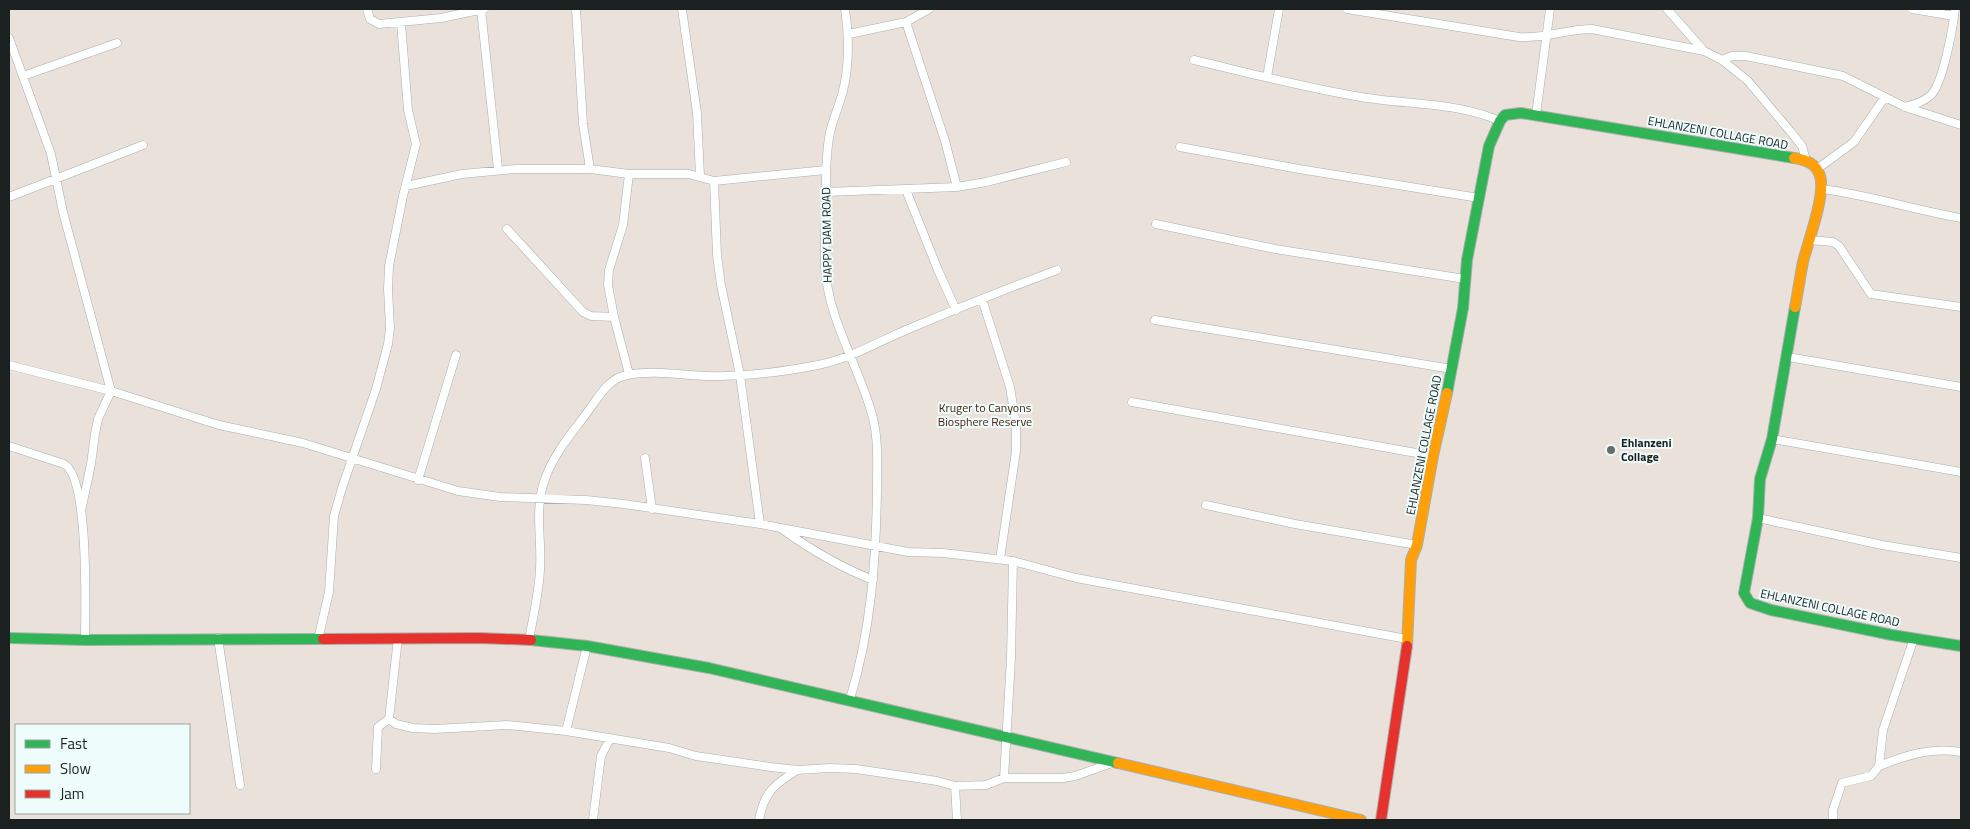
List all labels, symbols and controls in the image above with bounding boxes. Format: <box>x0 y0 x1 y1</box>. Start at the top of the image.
street label: EHLANZENI COLLAGE ROAD <box>1646 111 1790 154</box>
street label: HAPPY DAM ROAD <box>816 187 837 283</box>
street label: EHLANZENI COLLAGE ROAD <box>1401 373 1446 516</box>
park label: Kruger to Canyons Biosphere Reserve <box>938 398 1032 431</box>
place label: Ehlanzeni Collage <box>1621 433 1672 466</box>
marker: Ehlanzeni Collage <box>1605 444 1617 456</box>
street label: EHLANZENI COLLAGE ROAD <box>1759 583 1902 632</box>
legend <box>15 724 190 814</box>
text: Fast <box>60 732 88 755</box>
text: Slow <box>60 757 91 780</box>
text: Jam <box>60 782 84 805</box>

